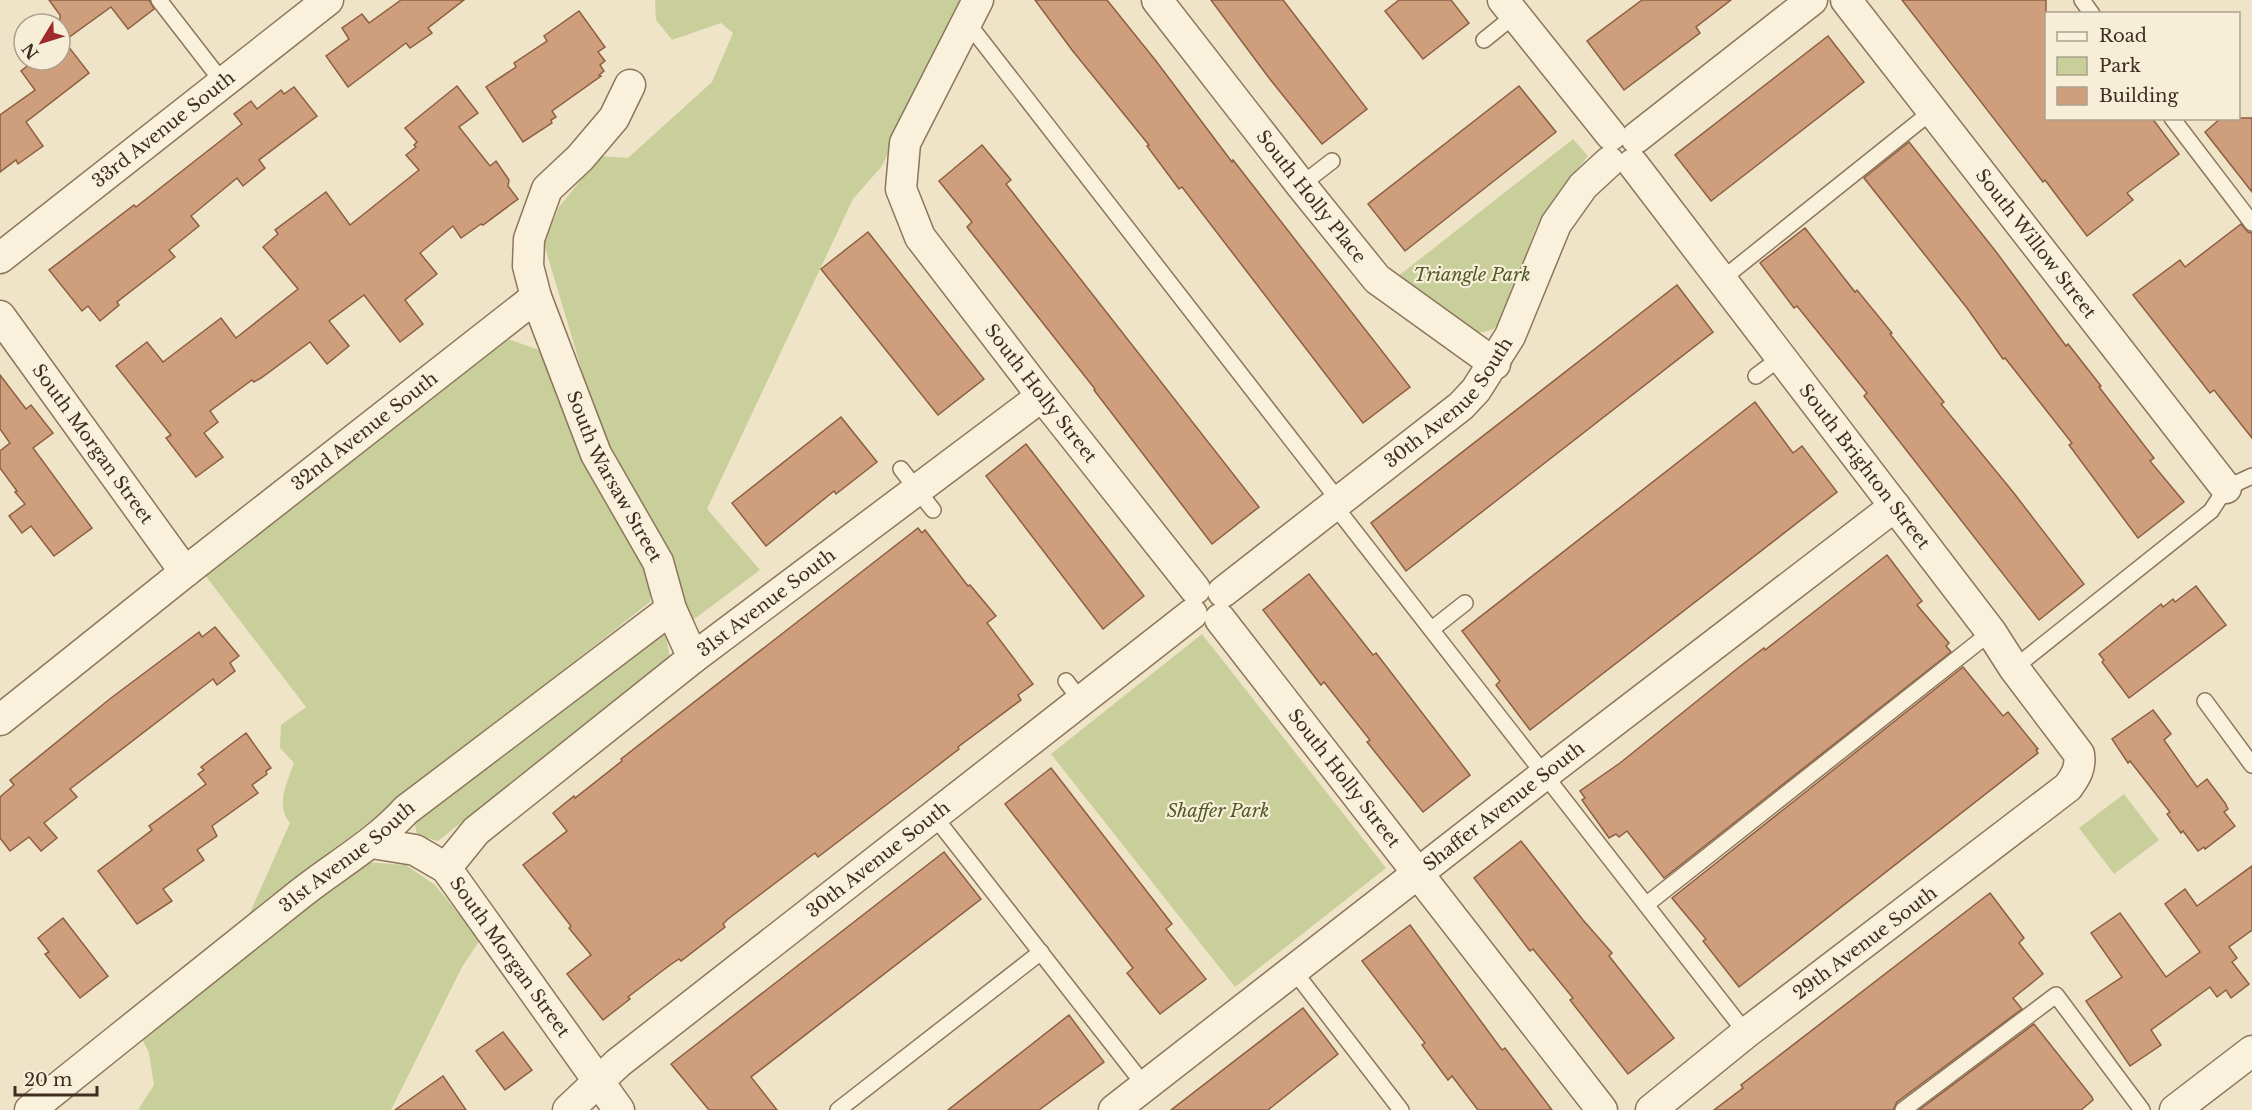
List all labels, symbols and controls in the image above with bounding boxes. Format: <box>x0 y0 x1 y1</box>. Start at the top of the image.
north arrow <box>12 12 72 72</box>
legend <box>2045 12 2240 120</box>
text: Road <box>2099 25 2147 47</box>
text: N <box>18 39 43 63</box>
text: Park <box>2099 55 2141 77</box>
street label: 33rd Avenue South <box>88 66 239 192</box>
text: Building <box>2099 85 2178 107</box>
street label: South Holly Place <box>1252 126 1371 268</box>
street label: South Willow Street <box>1971 165 2101 323</box>
park label: Triangle Park <box>1414 264 1530 286</box>
street label: South Holly Street <box>980 320 1102 467</box>
street label: 30th Avenue South <box>1380 333 1517 473</box>
street label: South Morgan Street <box>27 360 158 528</box>
street label: 32nd Avenue South <box>287 367 442 495</box>
street label: South Brighton Street <box>1794 380 1935 554</box>
street label: South Warsaw Street <box>562 388 667 566</box>
street label: 31st Avenue South <box>693 544 840 662</box>
street label: South Holly Street <box>1283 705 1405 852</box>
street label: Shaffer Avenue South <box>1419 737 1589 876</box>
street label: 31st Avenue South <box>275 796 419 917</box>
street label: 30th Avenue South <box>802 797 954 922</box>
park label: Shaffer Park <box>1167 800 1269 822</box>
street label: South Morgan Street <box>445 873 575 1042</box>
street label: 29th Avenue South <box>1789 882 1941 1004</box>
scale bar <box>15 1059 98 1097</box>
text: 20 m <box>24 1069 72 1091</box>

